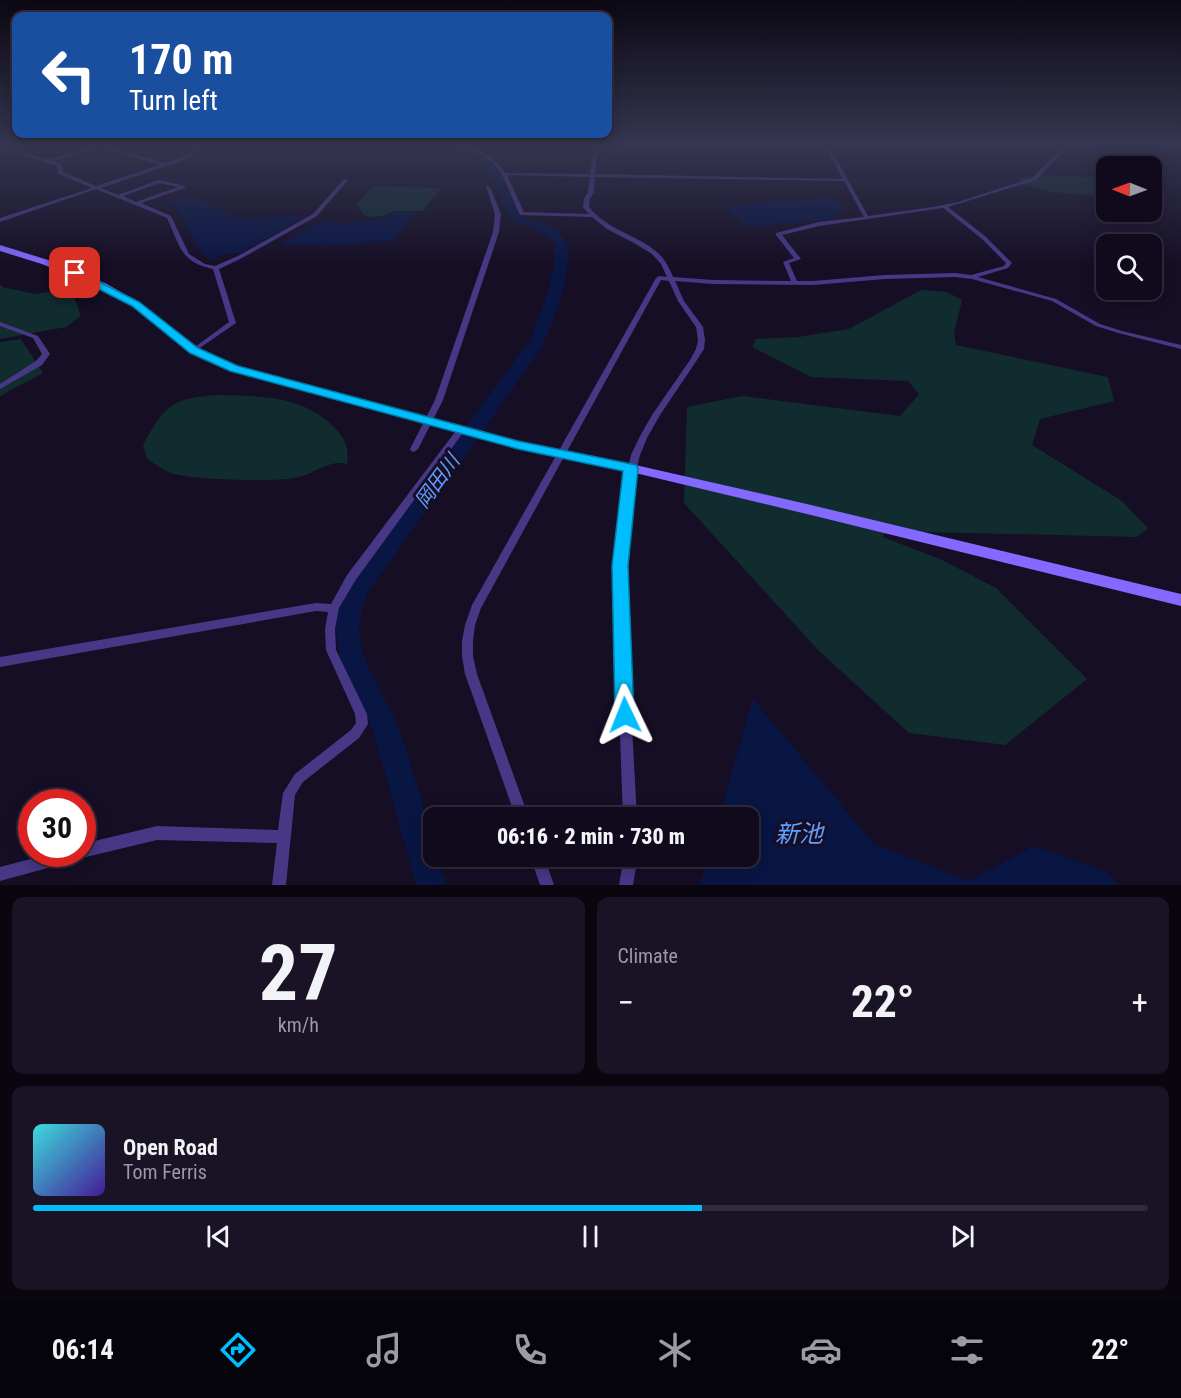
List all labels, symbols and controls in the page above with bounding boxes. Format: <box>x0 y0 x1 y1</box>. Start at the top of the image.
text: 170 m <box>129 35 234 84</box>
icon: left <box>30 36 108 114</box>
text: Turn left <box>129 85 218 117</box>
north arrow <box>1096 156 1162 222</box>
map controls <box>1096 156 1162 300</box>
button: search <box>1096 234 1162 300</box>
pin <box>49 247 100 298</box>
icon: arrive <box>58 256 91 289</box>
water label: 岡田川 <box>410 448 466 512</box>
position arrow <box>593 683 657 747</box>
speed limit sign: 30 <box>18 789 96 867</box>
water label: 新池 <box>775 820 825 848</box>
text: 06:16 · 2 min · 730 m <box>497 824 685 849</box>
text: 27 <box>259 928 338 1019</box>
text: Climate <box>618 944 678 968</box>
text: 22° <box>851 975 915 1028</box>
text: − <box>618 983 634 1022</box>
text: + <box>1132 983 1148 1022</box>
text: km/h <box>278 1013 319 1037</box>
text: Open Road <box>123 1135 218 1160</box>
text: Tom Ferris <box>123 1160 207 1184</box>
icon: previous <box>202 1220 235 1253</box>
icon: pause <box>574 1220 607 1253</box>
icon: next <box>946 1220 979 1253</box>
icon: directions <box>217 1329 259 1371</box>
icon: music <box>363 1329 405 1371</box>
icon: phone <box>509 1329 551 1371</box>
icon: climate <box>654 1329 696 1371</box>
icon: car <box>800 1329 842 1371</box>
icon: filters <box>946 1329 988 1371</box>
text: 06:14 <box>52 1334 114 1366</box>
text: 22° <box>1091 1334 1129 1366</box>

